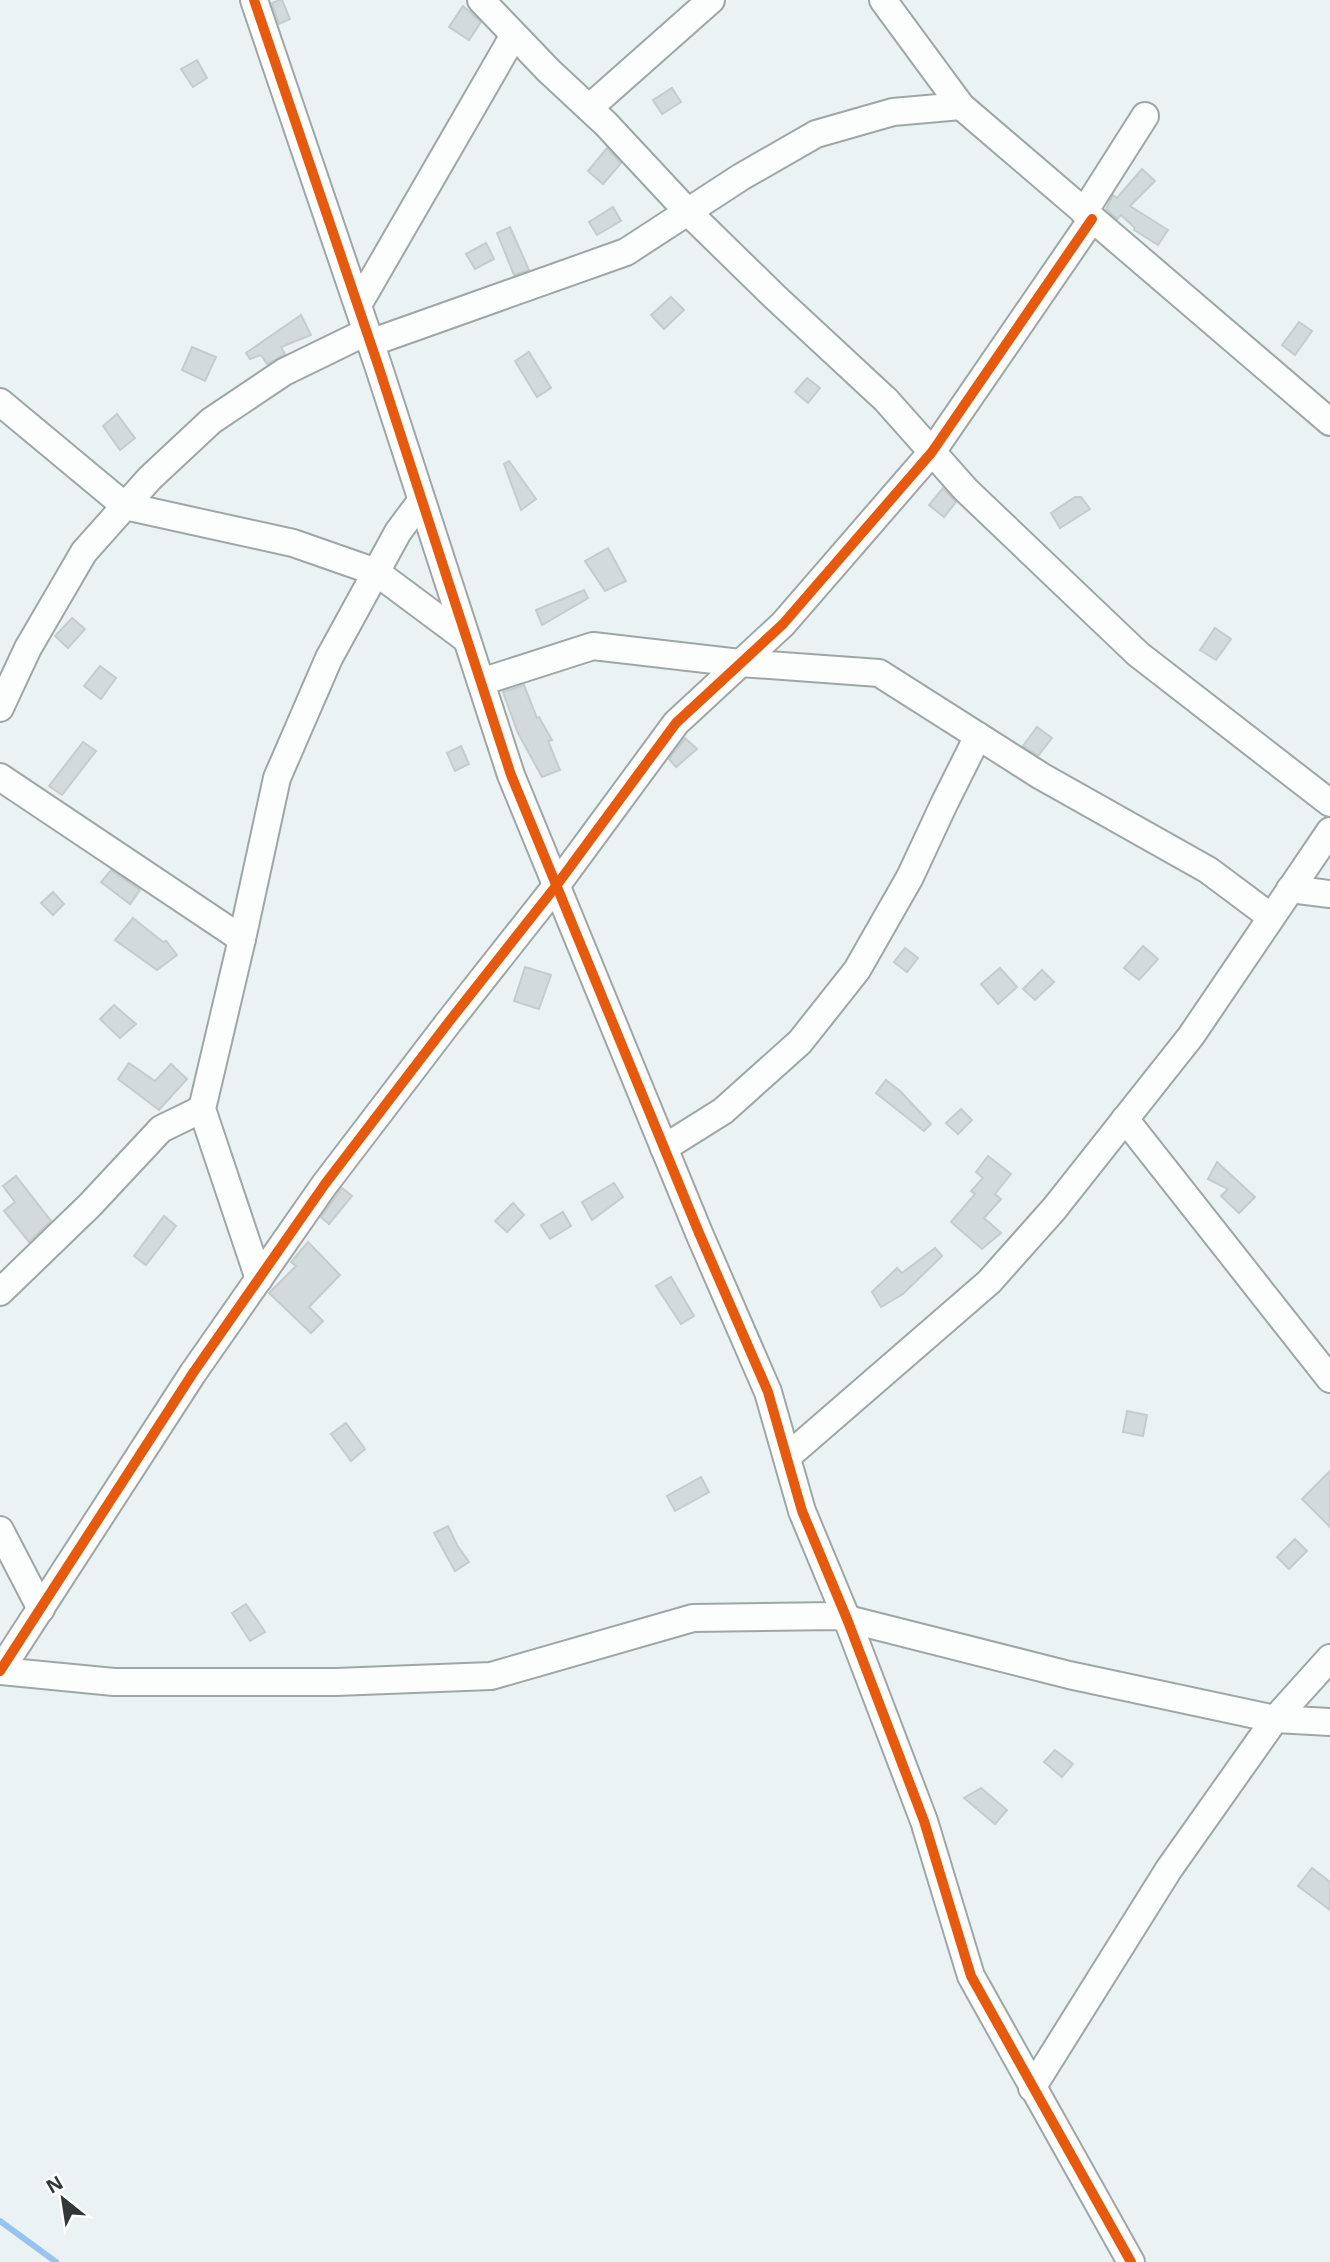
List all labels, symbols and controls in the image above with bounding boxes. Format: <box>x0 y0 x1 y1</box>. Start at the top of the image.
north arrow <box>28 2164 98 2234</box>
text: N <box>41 2169 68 2199</box>

